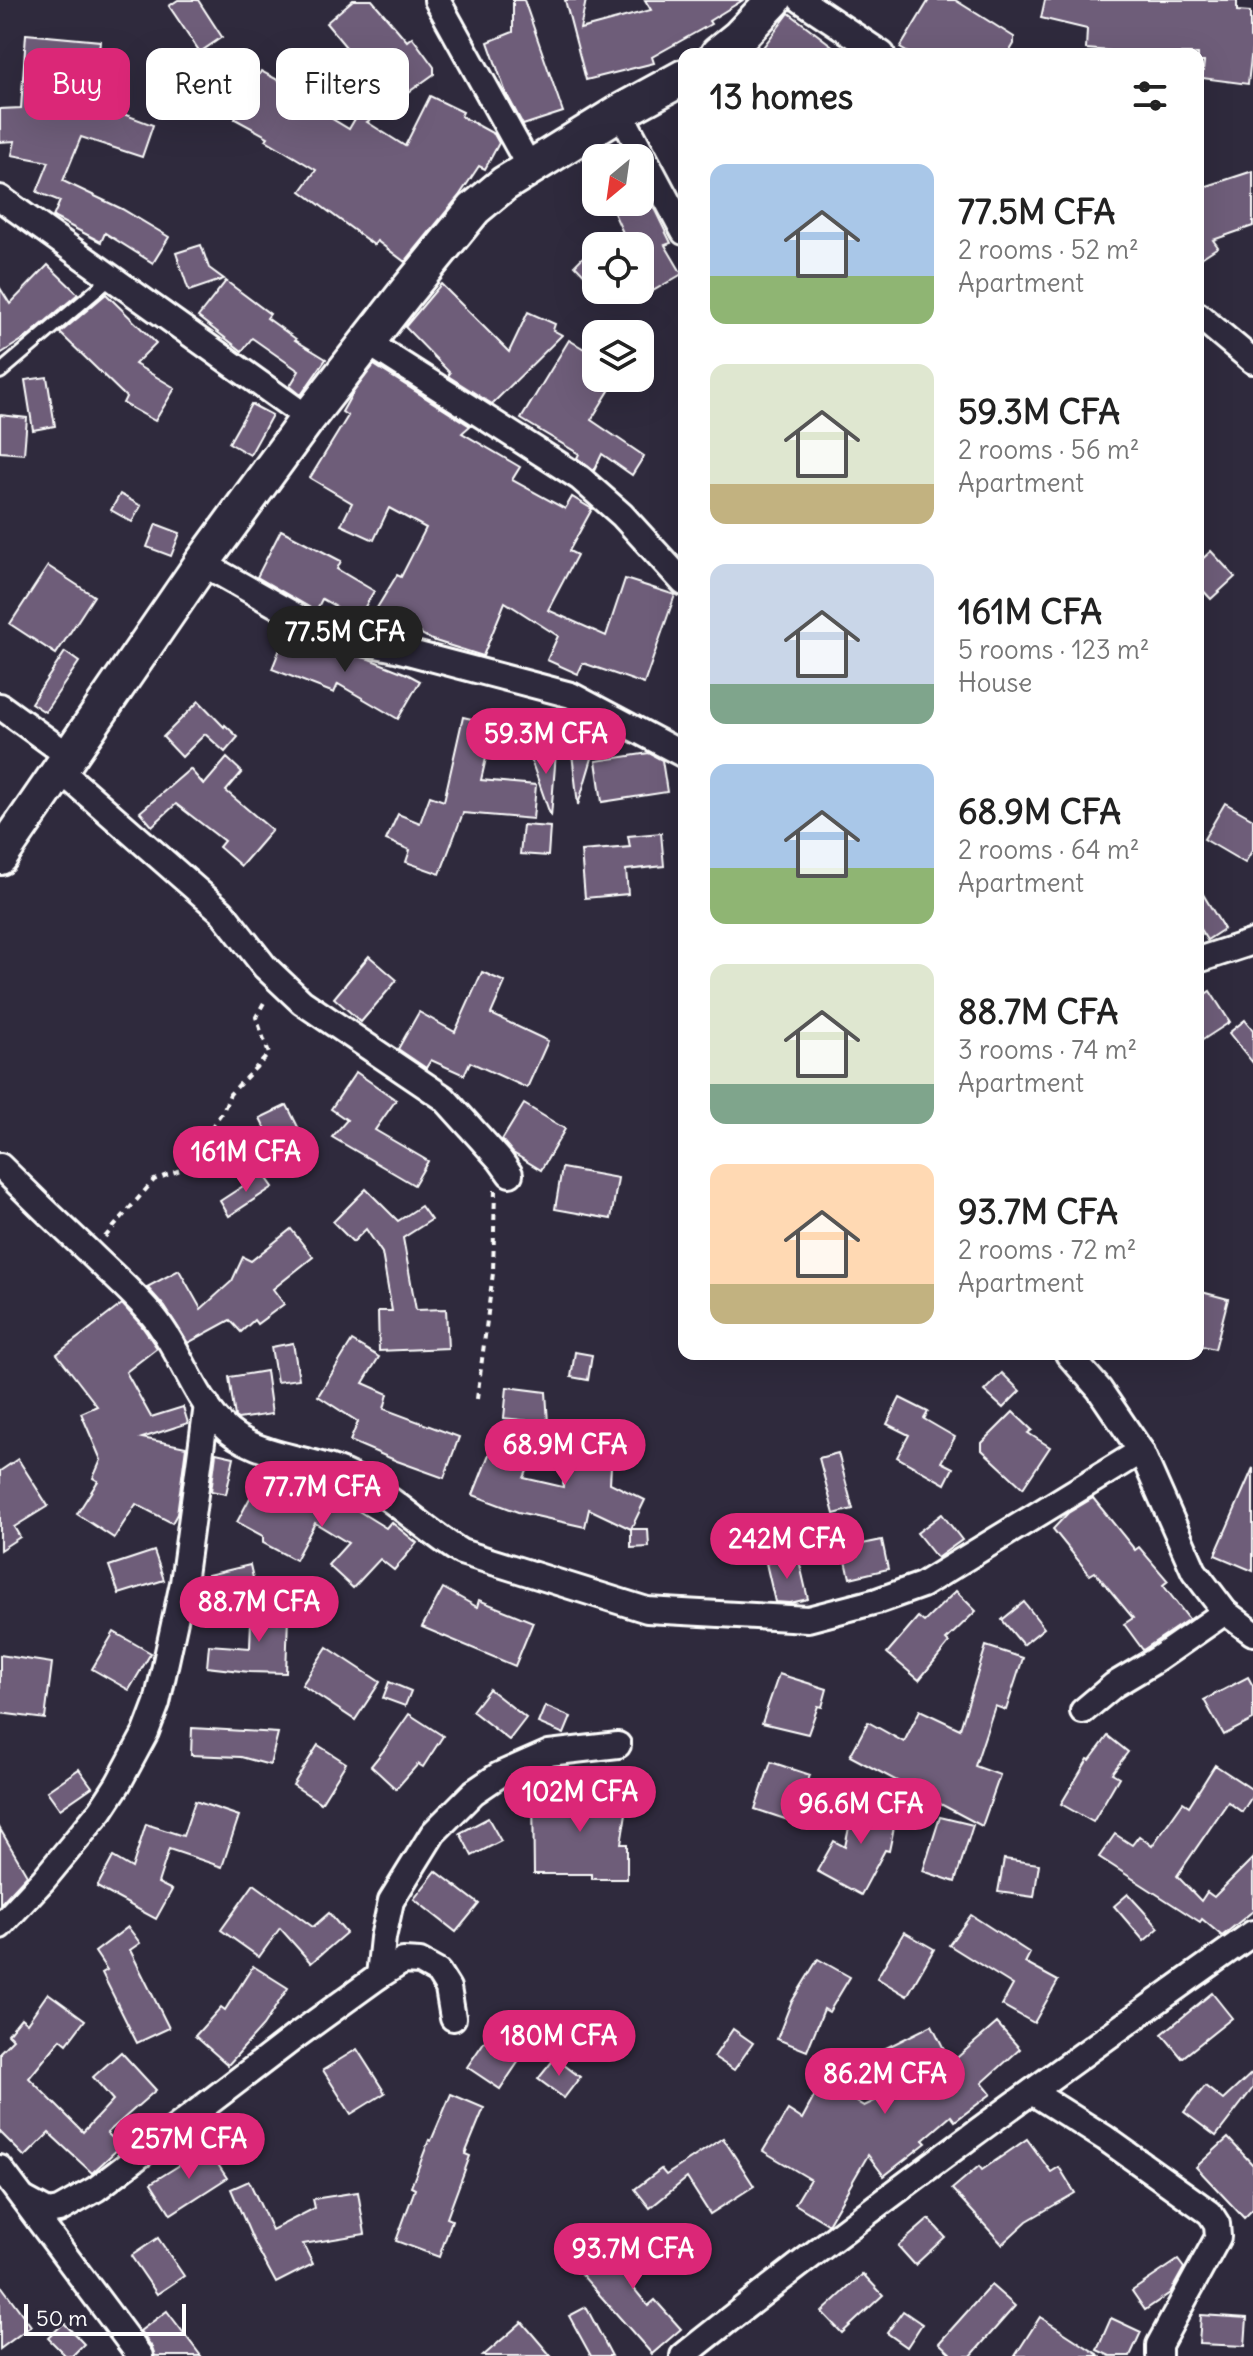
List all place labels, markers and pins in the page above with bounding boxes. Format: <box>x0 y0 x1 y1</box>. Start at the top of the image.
pin: 77.5M CFA <box>253 606 437 674</box>
pin: 59.3M CFA <box>454 708 638 776</box>
pin: 161M CFA <box>163 1126 329 1194</box>
pin: 68.9M CFA <box>473 1419 657 1487</box>
pin: 77.7M CFA <box>230 1461 414 1529</box>
pin: 242M CFA <box>704 1513 870 1581</box>
pin: 88.7M CFA <box>167 1576 351 1644</box>
pin: 102M CFA <box>497 1766 663 1834</box>
pin: 96.6M CFA <box>769 1778 953 1846</box>
pin: 180M CFA <box>476 2010 642 2078</box>
pin: 86.2M CFA <box>793 2048 977 2116</box>
pin: 257M CFA <box>106 2113 272 2181</box>
pin: 93.7M CFA <box>541 2223 725 2291</box>

